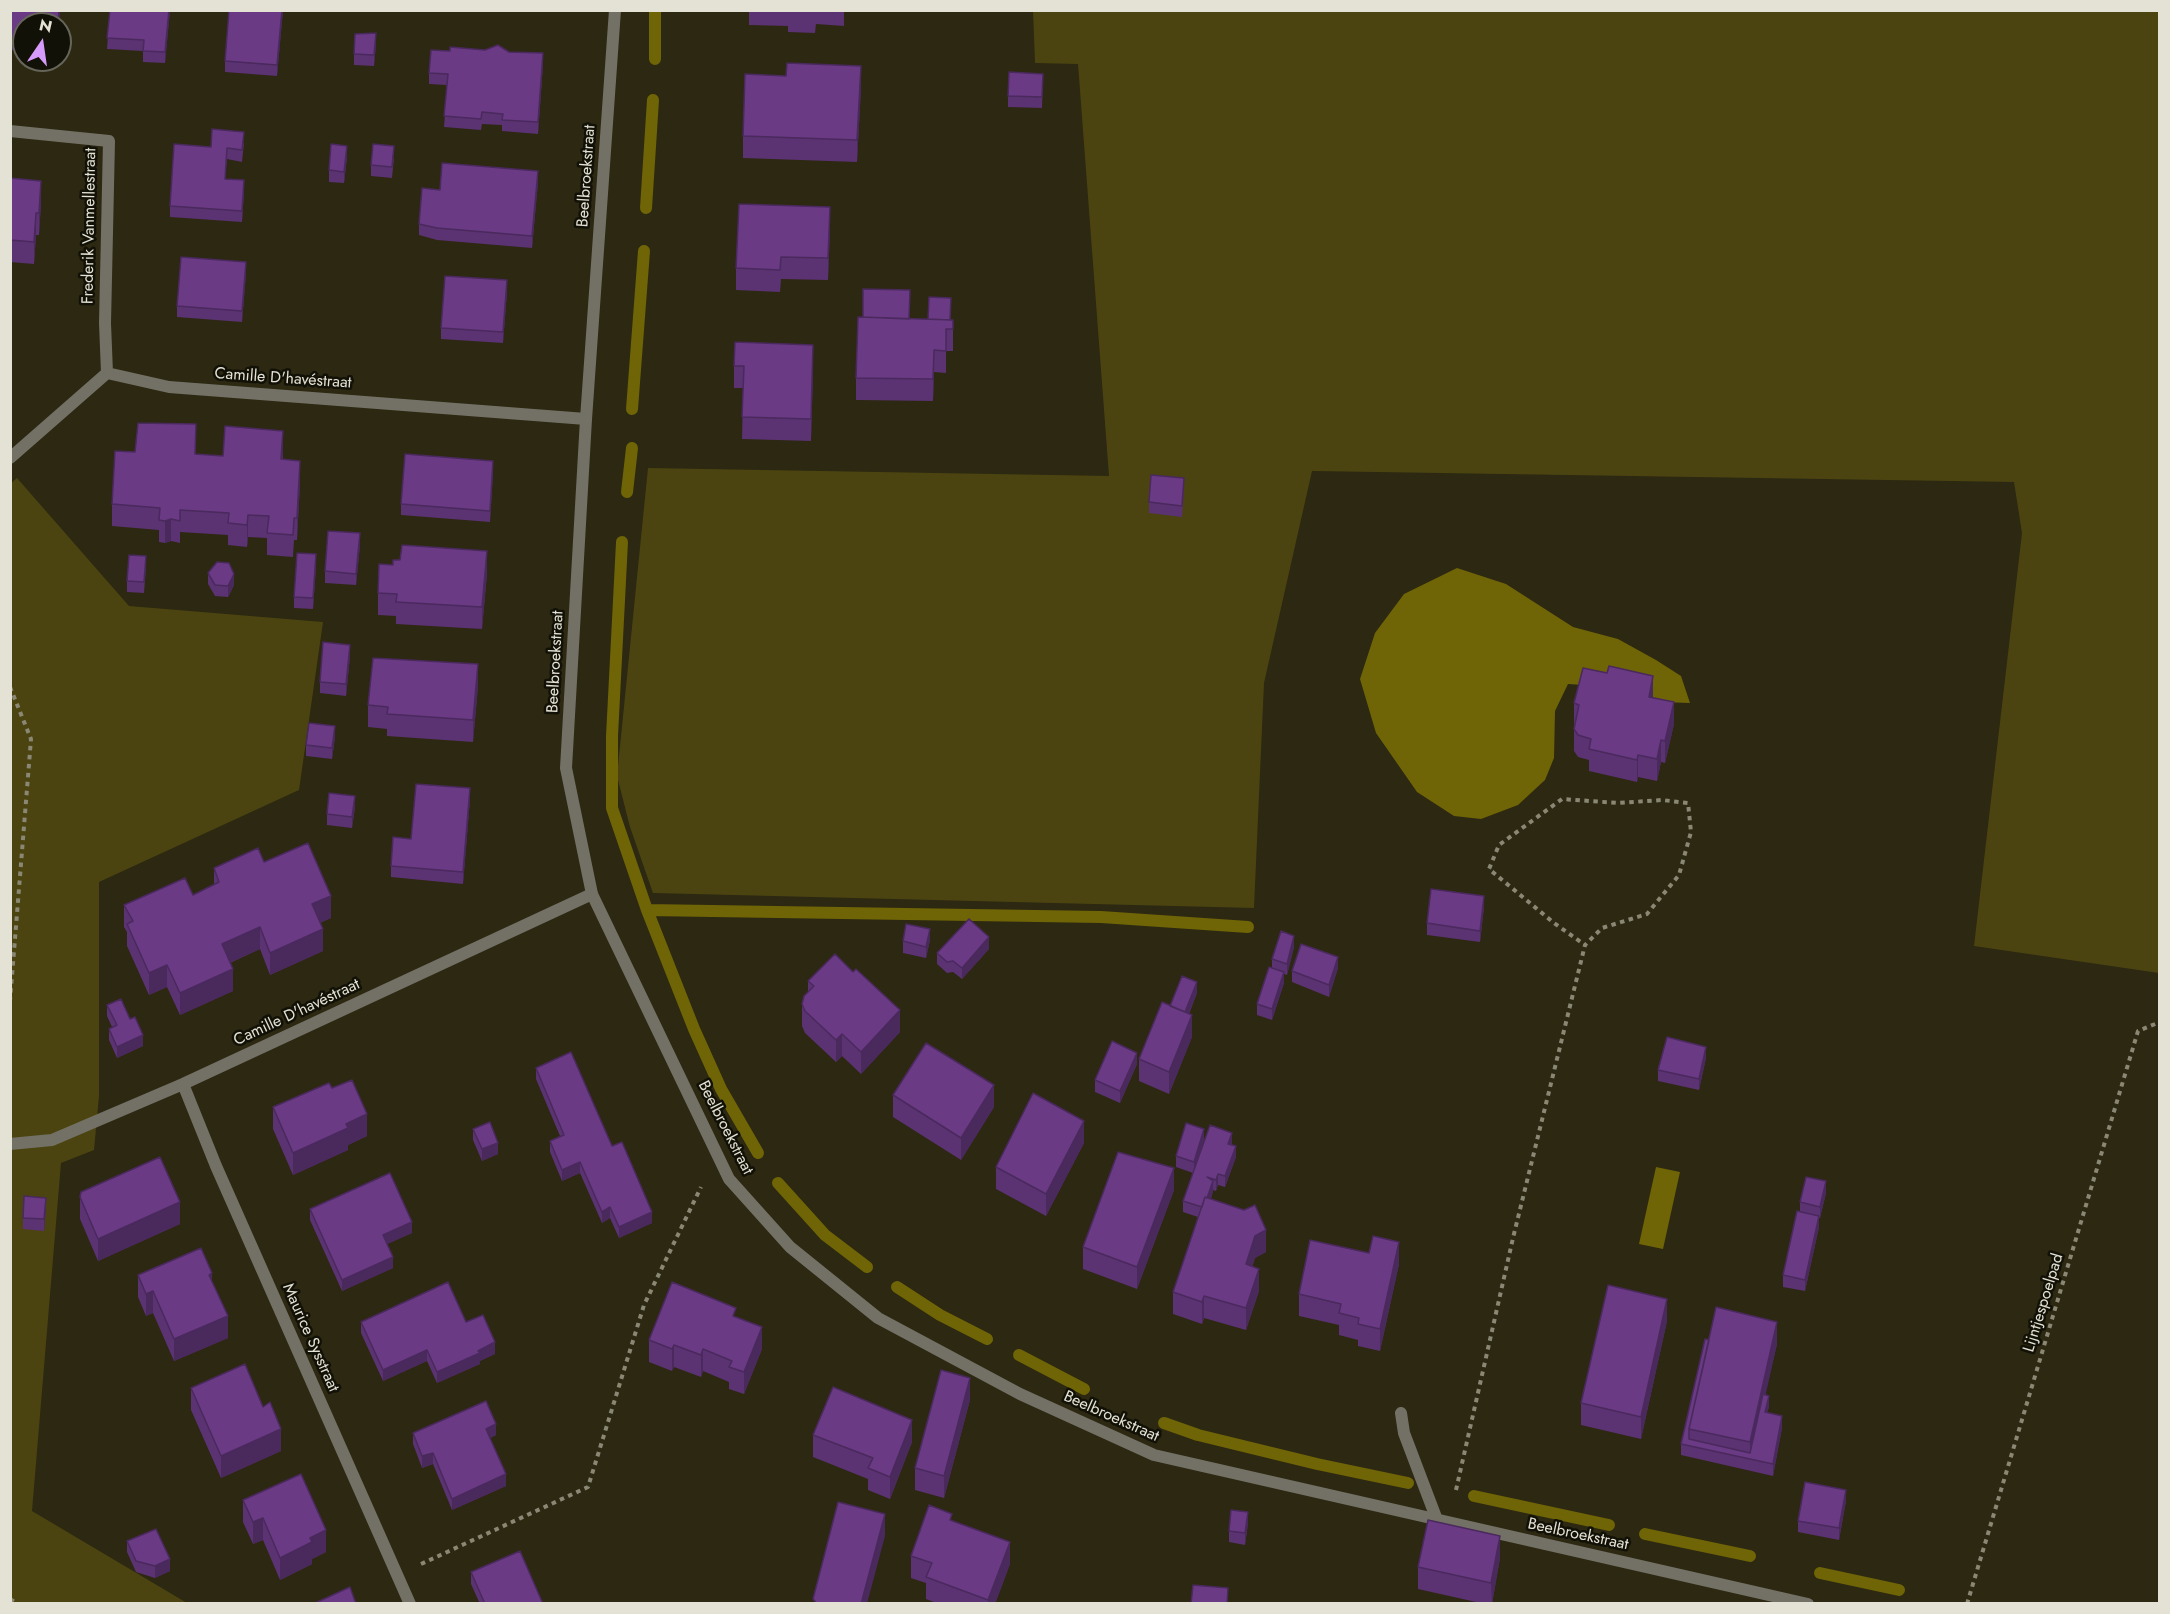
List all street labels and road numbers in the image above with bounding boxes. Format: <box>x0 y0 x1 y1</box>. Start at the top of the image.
street label: Beelbroekstraat <box>574 124 600 228</box>
street label: Frederik Vanmellestraat <box>79 148 101 304</box>
street label: Camille D'havéstraat <box>214 365 352 393</box>
street label: Beelbroekstraat <box>544 610 568 714</box>
street label: Camille D'havéstraat <box>231 975 363 1051</box>
street label: Beelbroekstraat <box>693 1078 757 1178</box>
street label: Lijntjespoelpad <box>2020 1251 2068 1355</box>
street label: Maurice Sysstraat <box>278 1281 342 1395</box>
street label: Beelbroekstraat <box>1060 1387 1162 1447</box>
street label: Beelbroekstraat <box>1526 1515 1630 1555</box>

